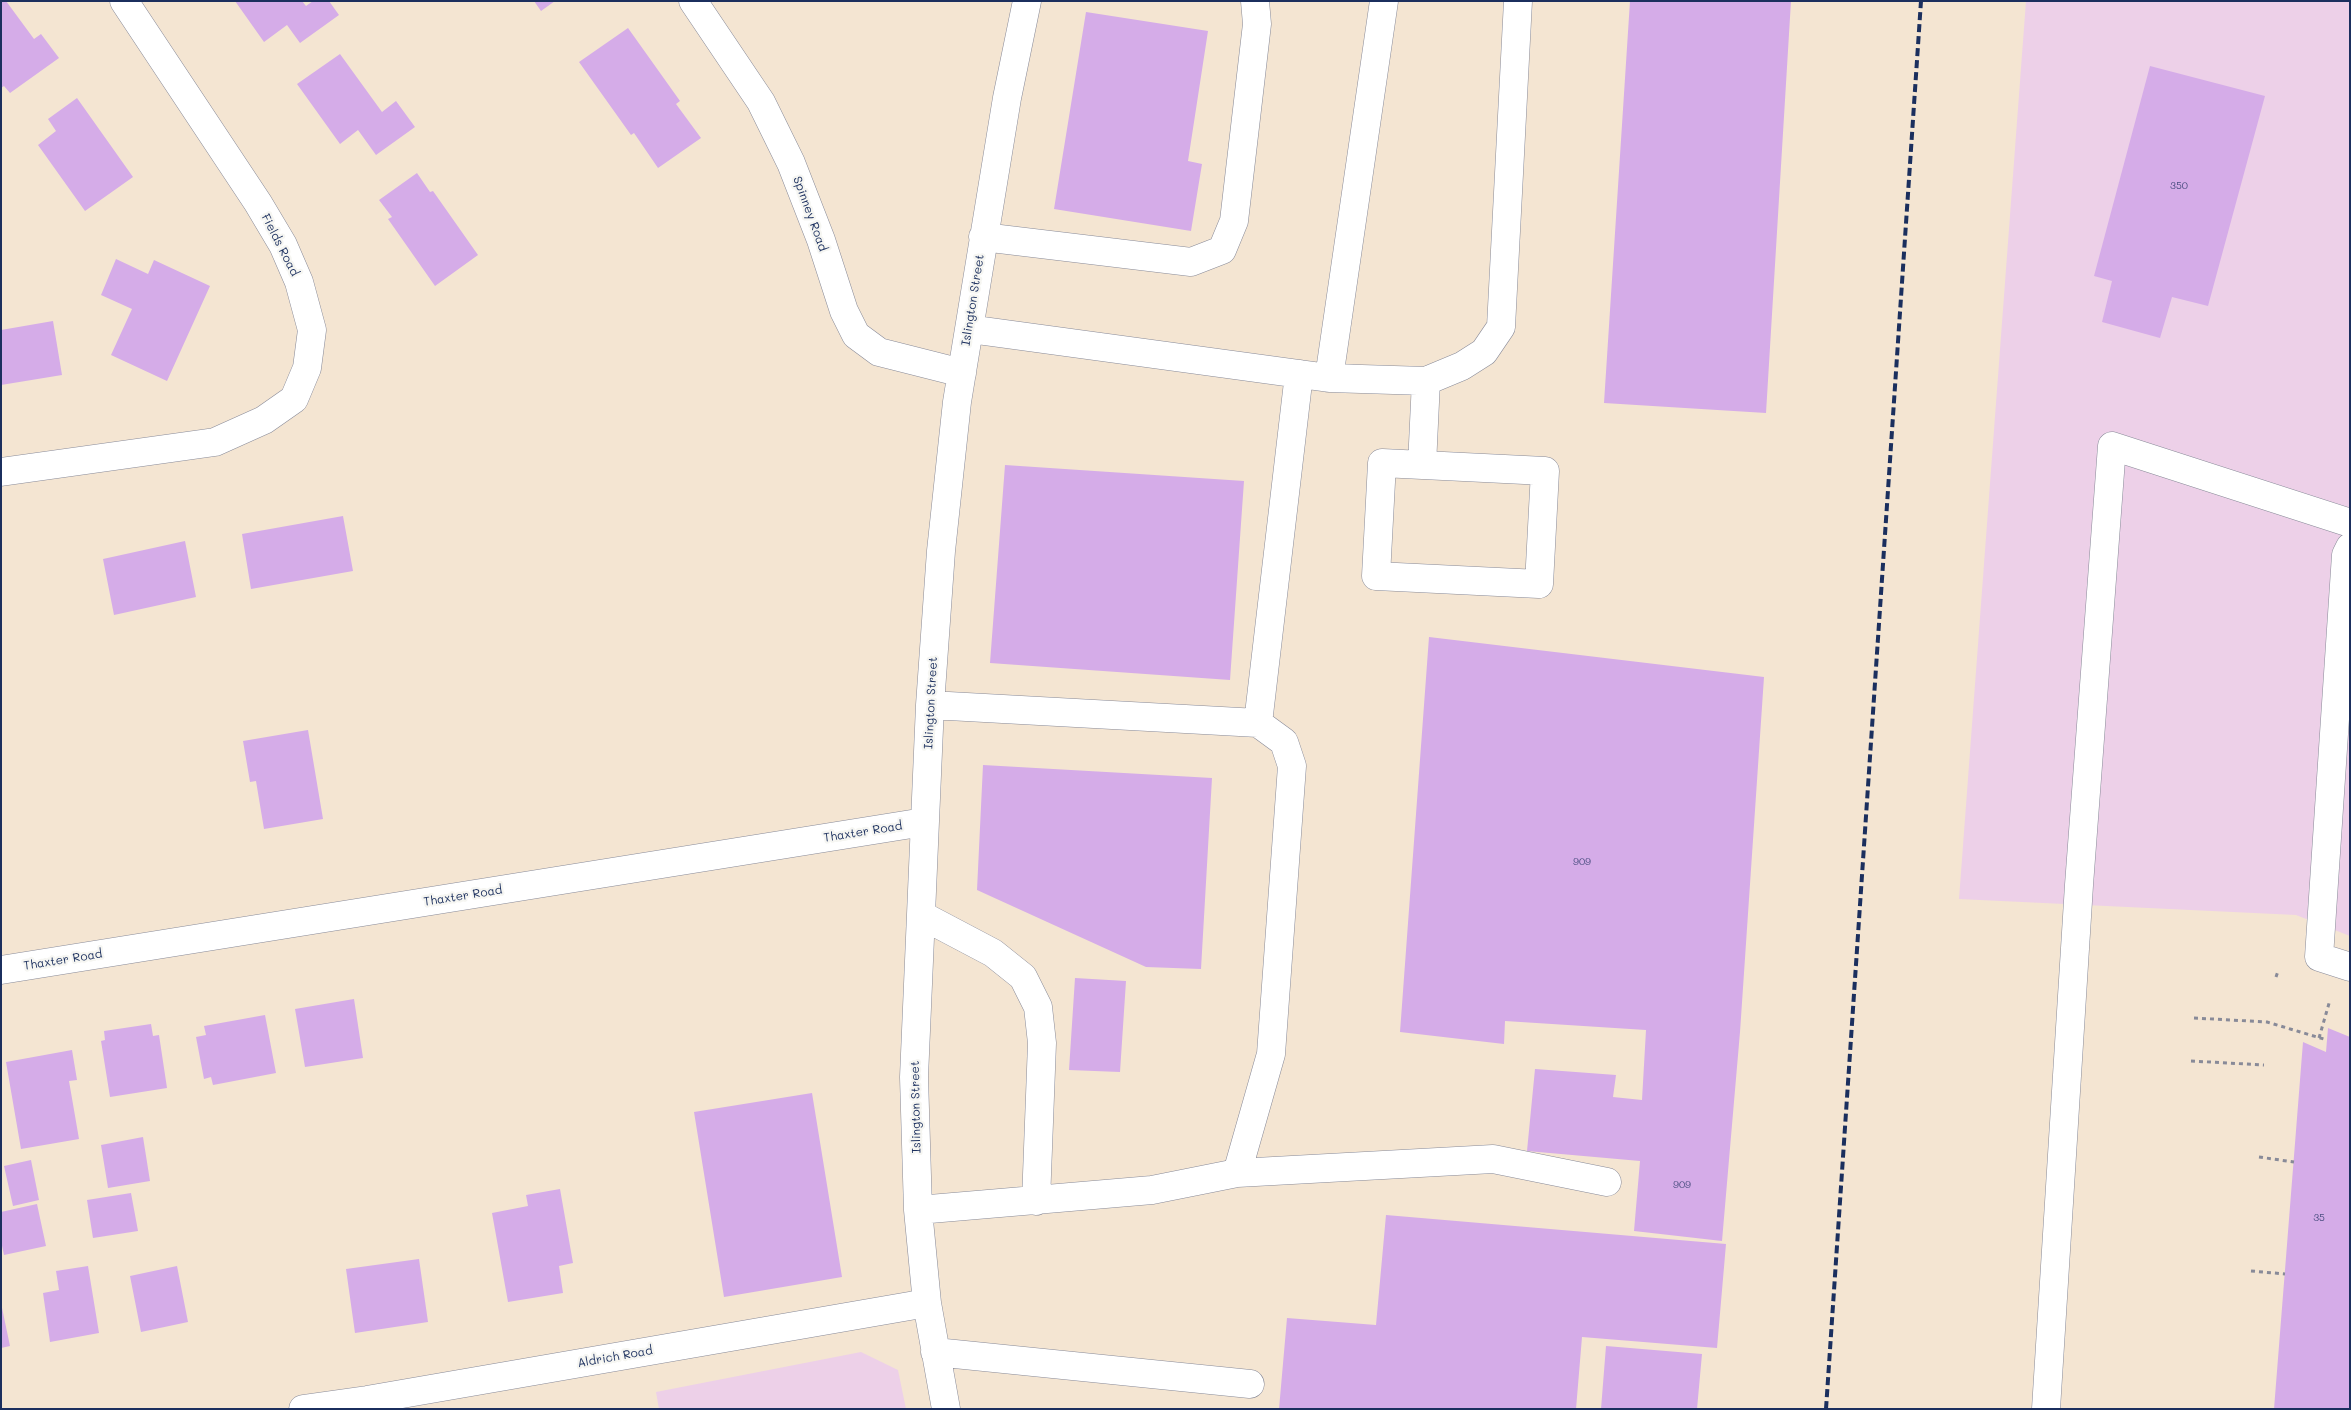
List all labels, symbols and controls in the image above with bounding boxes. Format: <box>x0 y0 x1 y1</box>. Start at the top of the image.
street label: Spinney Road <box>790 175 830 253</box>
house number: 350 <box>2170 180 2188 192</box>
street label: Fields Road <box>258 211 302 279</box>
street label: Islington Street <box>959 253 987 347</box>
street label: Islington Street <box>921 656 941 750</box>
street label: Thaxter Road <box>823 819 903 845</box>
house number: 909 <box>1573 856 1591 868</box>
street label: Thaxter Road <box>423 883 503 909</box>
street label: Thaxter Road <box>23 947 103 973</box>
street label: Islington Street <box>908 1061 924 1153</box>
house number: 909 <box>1673 1179 1691 1191</box>
house number: 35 <box>2313 1212 2325 1224</box>
street label: Aldrich Road <box>576 1343 654 1371</box>

